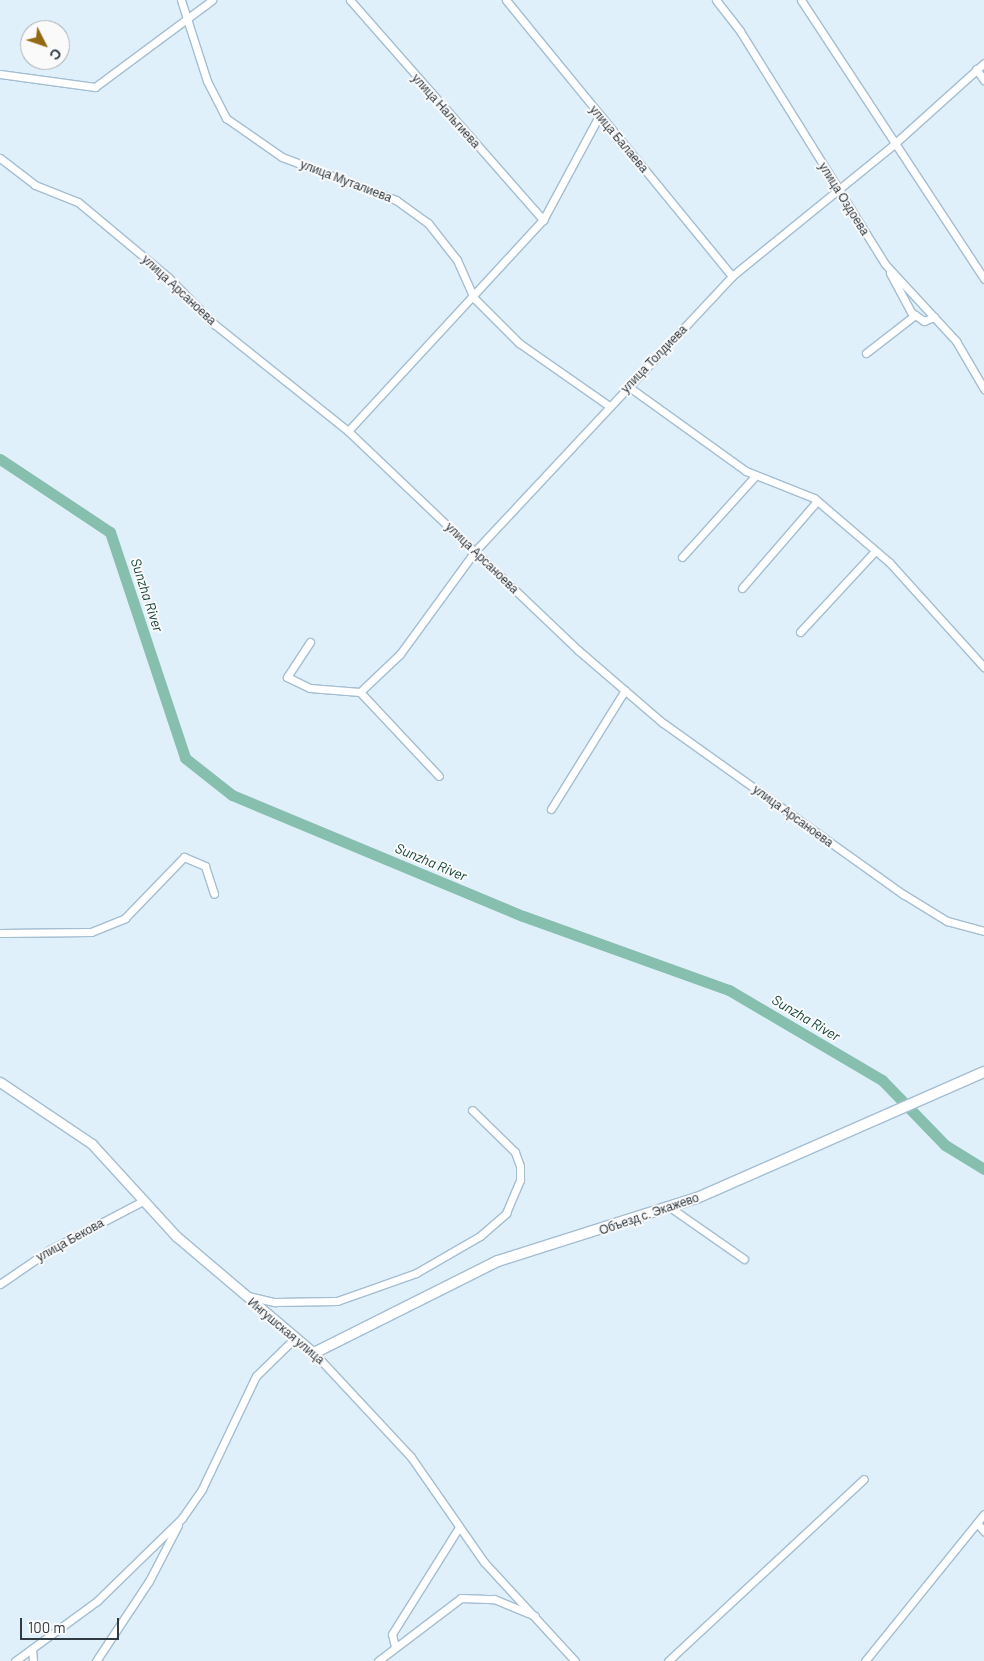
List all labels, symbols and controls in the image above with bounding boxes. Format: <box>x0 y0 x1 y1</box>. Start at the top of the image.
north arrow <box>20 20 70 70</box>
text: С <box>46 45 66 64</box>
street label: улица Нальгиева <box>409 71 483 151</box>
street label: улица Балаева <box>587 103 651 175</box>
street label: улица Муталиева <box>298 157 394 205</box>
street label: улица Оздоева <box>816 160 872 238</box>
street label: улица Арсаноева <box>139 252 219 328</box>
street label: улица Толдиева <box>618 322 690 396</box>
street label: улица Арсаноева <box>443 520 521 596</box>
water label: Sunzha River <box>127 556 167 634</box>
street label: улица Арсаноева <box>750 782 836 850</box>
water label: Sunzha River <box>393 839 469 885</box>
water label: Sunzha River <box>769 991 843 1045</box>
street label: Объезд с. Экажево <box>597 1190 701 1238</box>
street label: улица Бекова <box>34 1216 106 1264</box>
street label: Ингушская улица <box>245 1295 327 1367</box>
scale bar <box>22 1608 121 1640</box>
text: 100 m <box>28 1618 66 1636</box>

